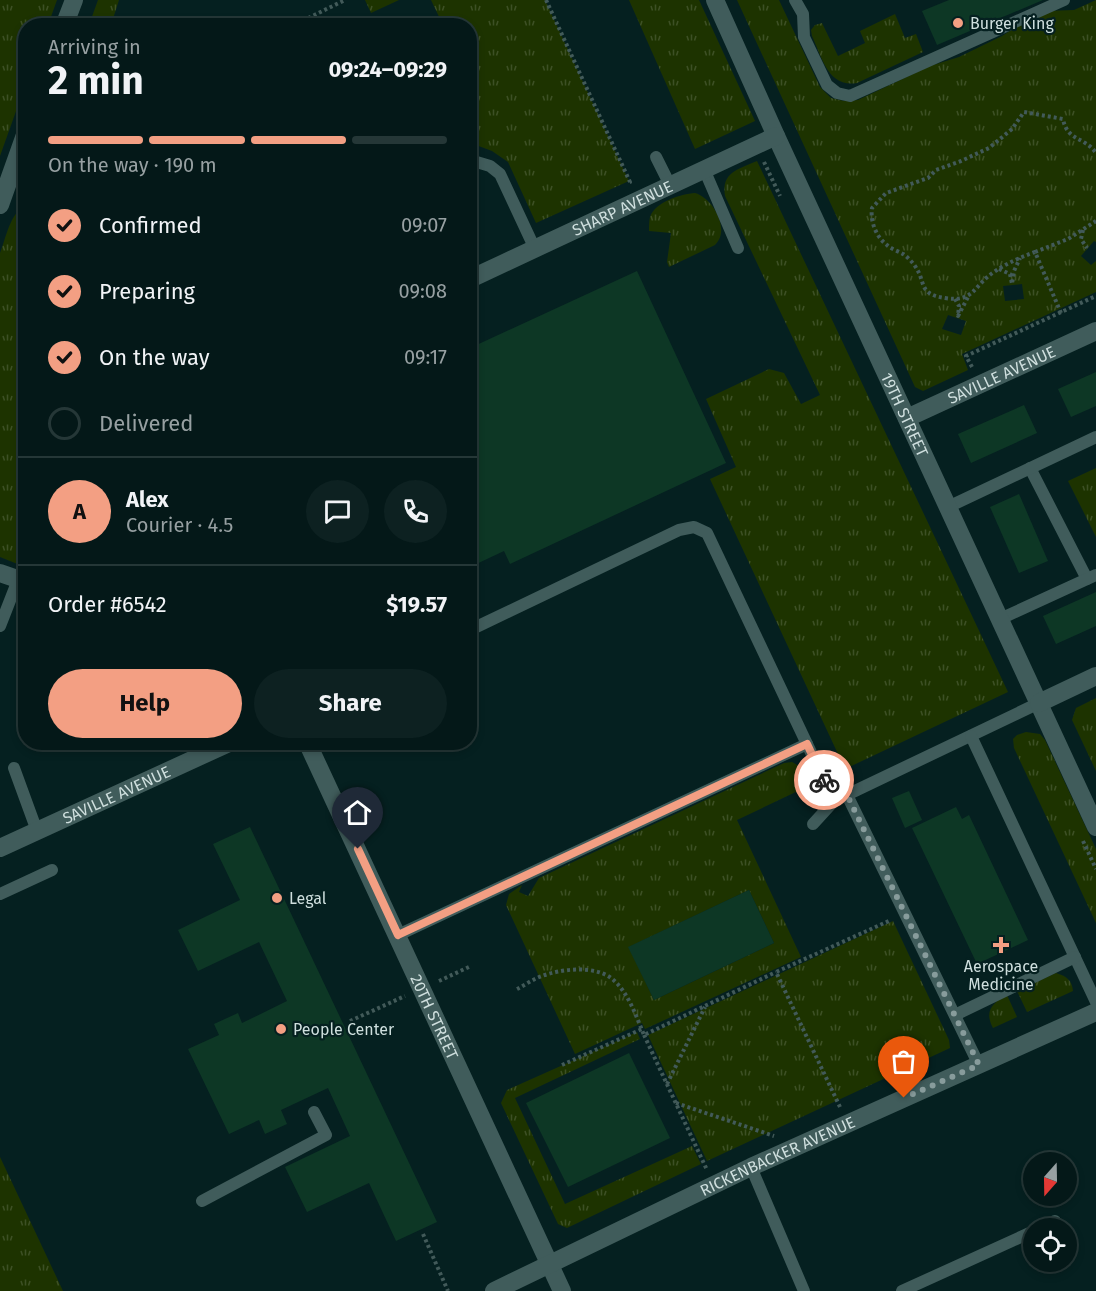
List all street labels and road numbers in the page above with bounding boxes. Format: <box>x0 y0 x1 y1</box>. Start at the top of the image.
street label: SHARP AVENUE <box>569 176 675 239</box>
street label: SAVILLE AVENUE <box>945 342 1058 407</box>
street label: 19TH STREET <box>877 370 933 460</box>
street label: SAVILLE AVENUE <box>59 762 173 828</box>
street label: 20TH STREET <box>407 971 463 1063</box>
street label: RICKENBACKER AVENUE <box>697 1112 858 1200</box>

